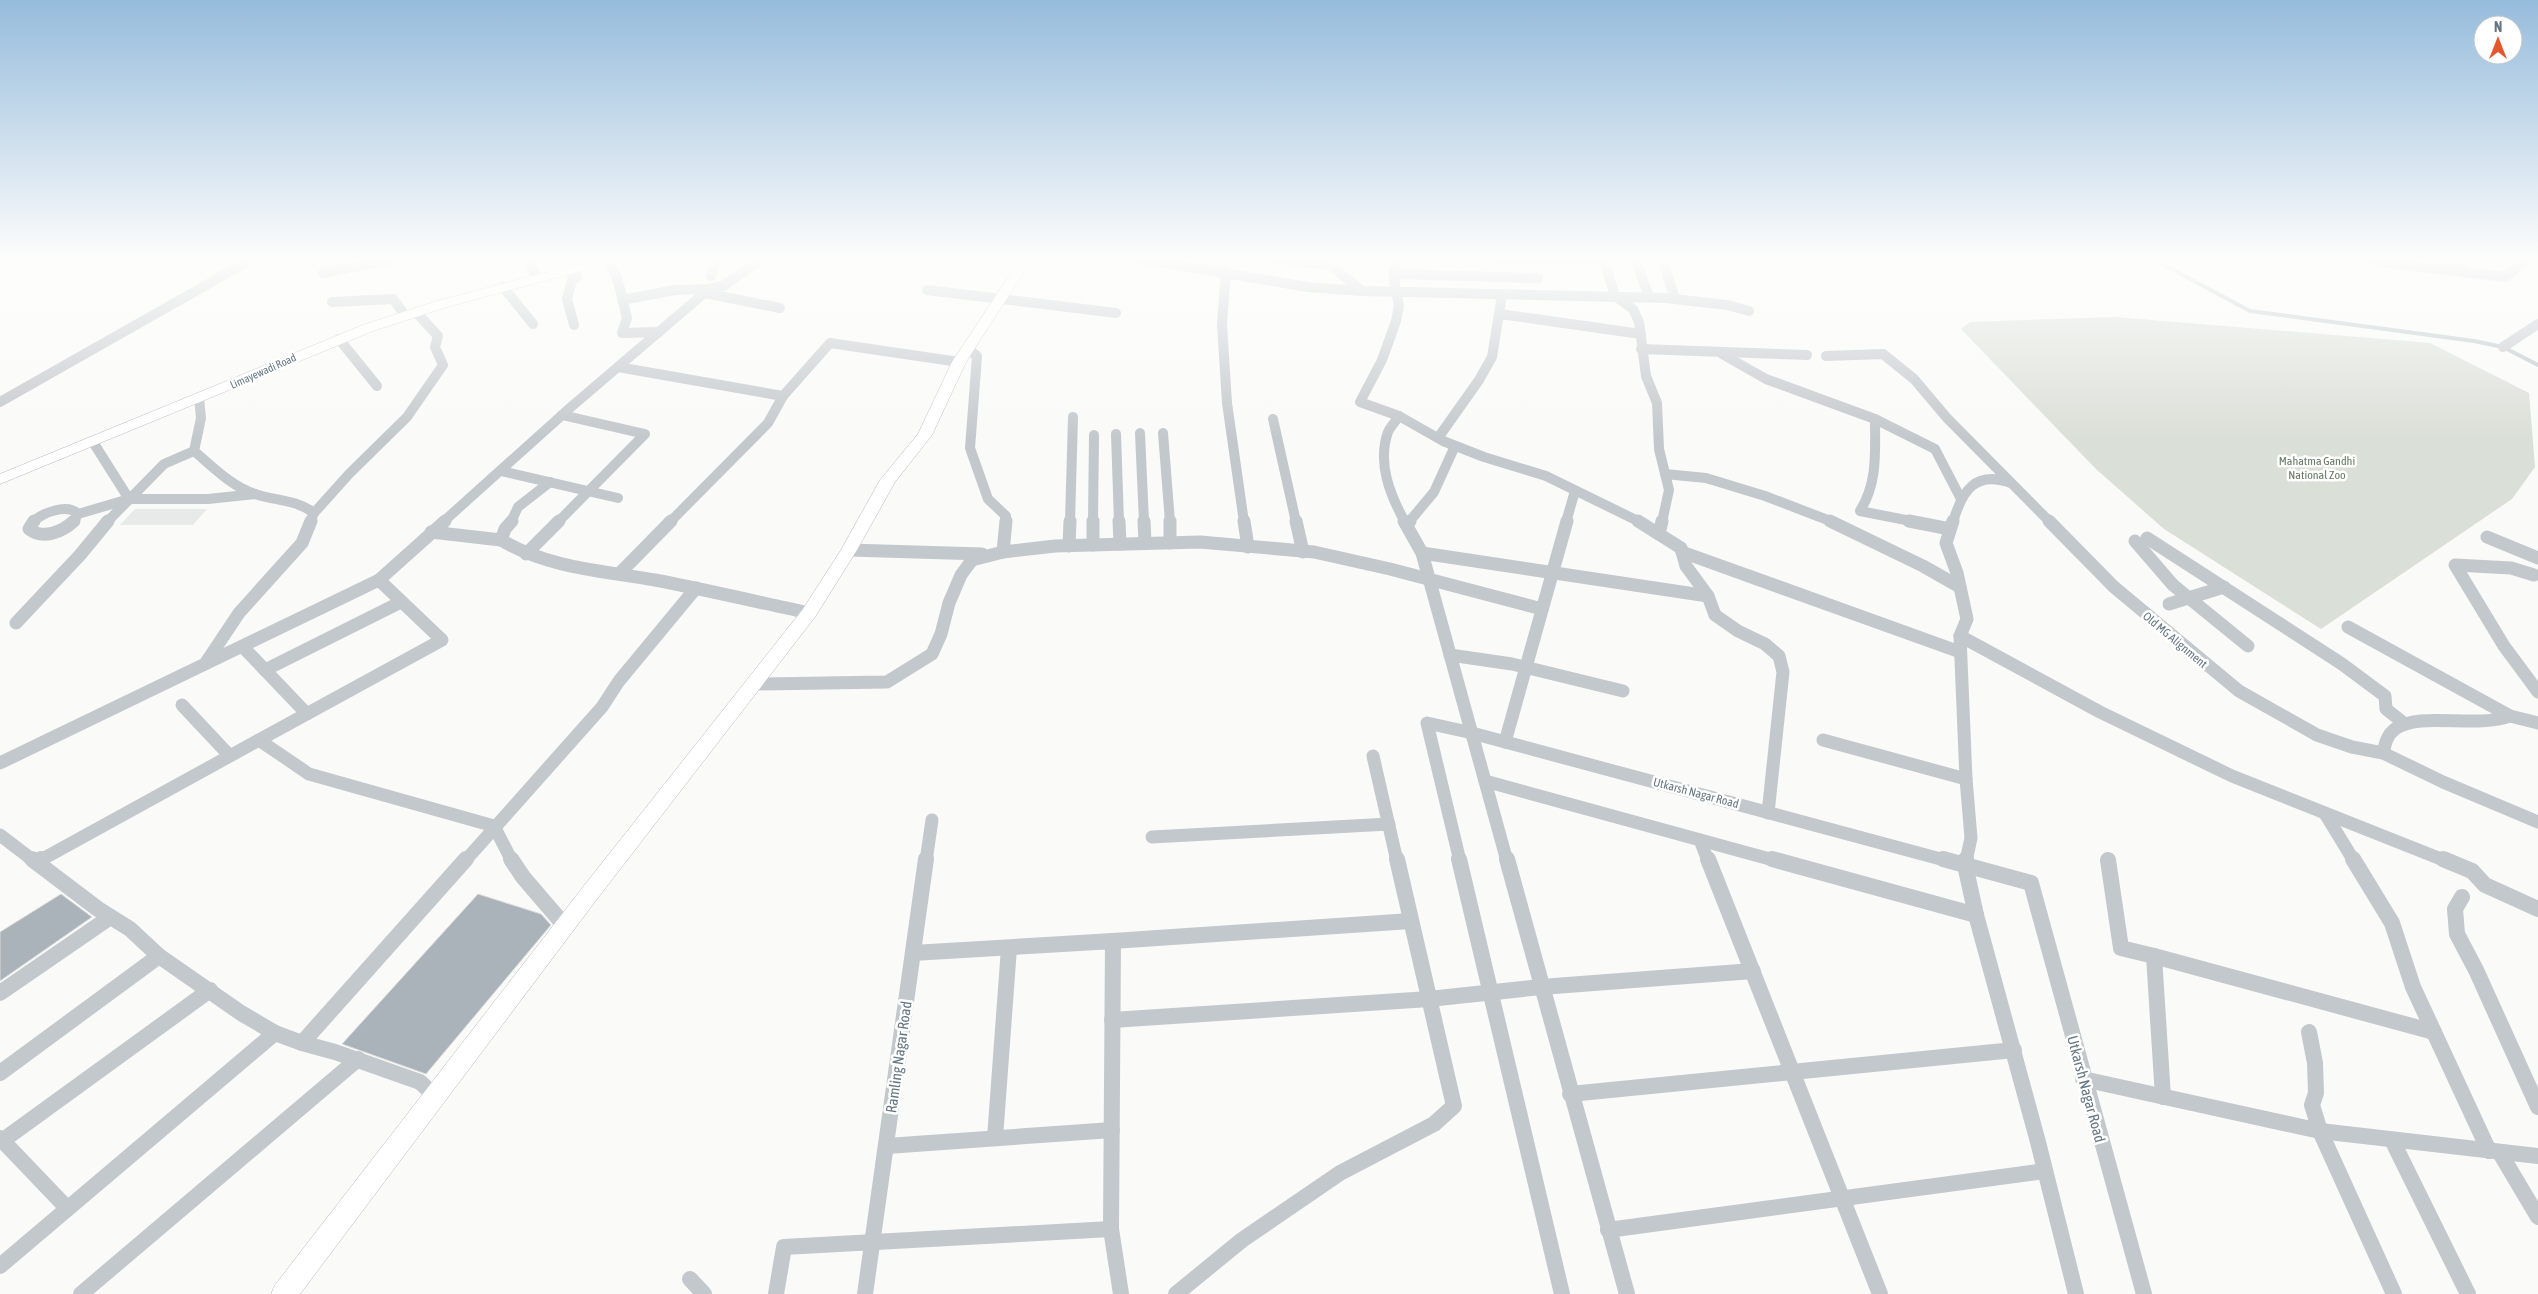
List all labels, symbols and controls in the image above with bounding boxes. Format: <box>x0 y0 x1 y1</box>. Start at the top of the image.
north arrow <box>2473 15 2523 65</box>
text: N <box>2494 19 2502 35</box>
street label: Limayewadi Road <box>228 351 298 391</box>
park label: Mahatma Gandhi National Zoo <box>2279 454 2355 482</box>
street label: Old MG Alignment <box>2140 609 2210 671</box>
street label: Utkarsh Nagar Road <box>1652 775 1740 811</box>
street label: Ramling Nagar Road <box>882 1000 915 1114</box>
street label: Utkarsh Nagar Road <box>2064 1034 2109 1144</box>

